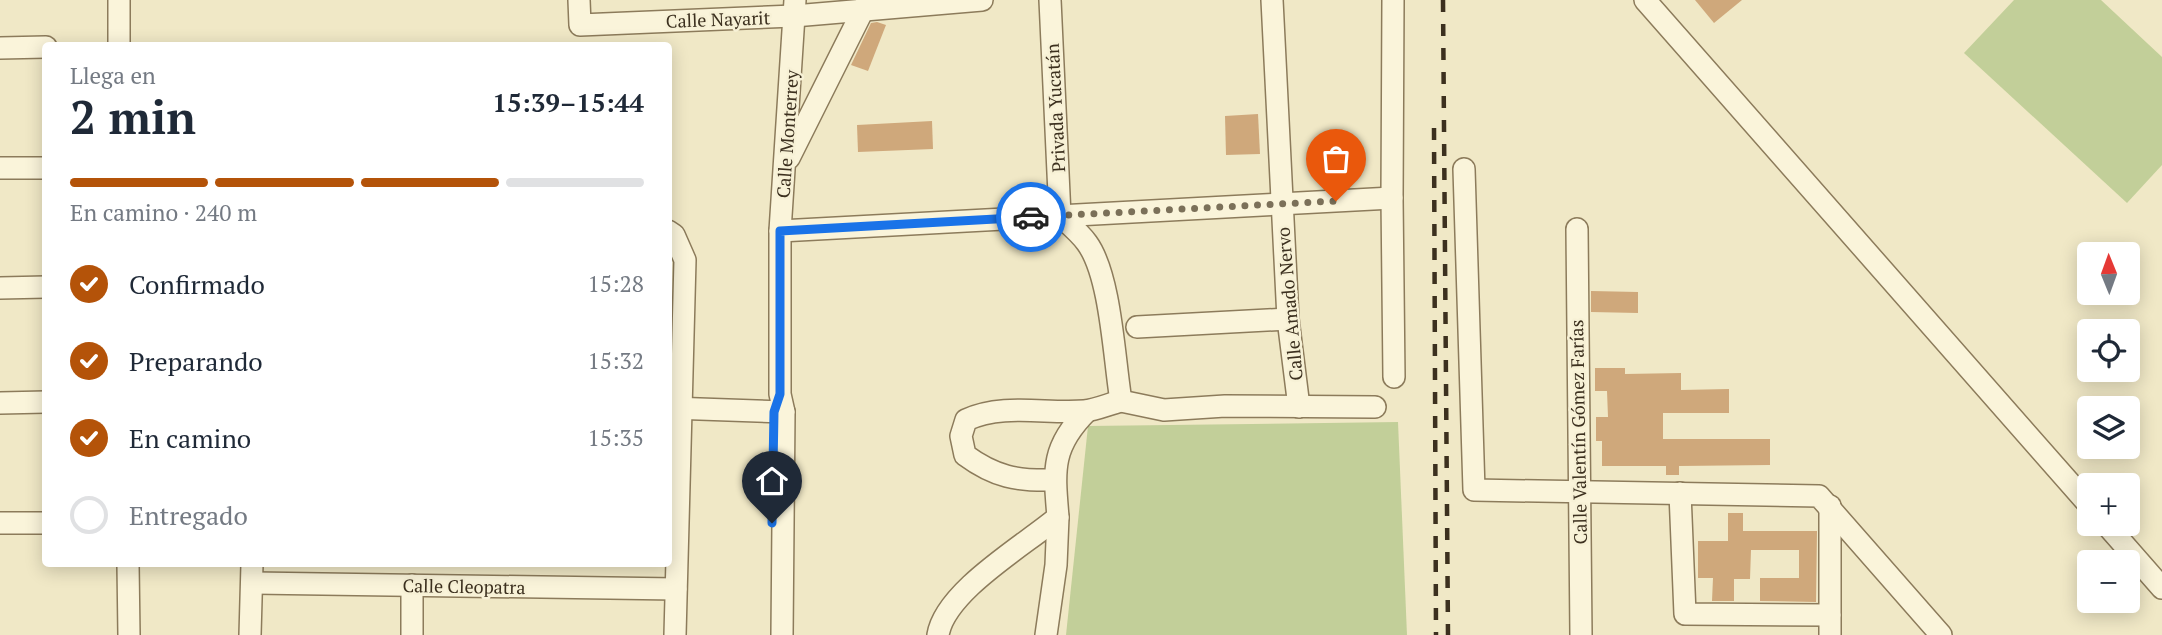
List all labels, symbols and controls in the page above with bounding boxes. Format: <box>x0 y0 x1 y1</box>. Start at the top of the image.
street label: Calle Nayarit <box>665 5 771 33</box>
street label: Privada Yucatán <box>1040 43 1070 173</box>
text: Llega en <box>70 60 156 91</box>
street label: Calle Monterrey <box>771 68 804 199</box>
text: 15:39–15:44 <box>492 85 644 119</box>
text: 2 min <box>70 86 196 147</box>
pin <box>1306 129 1366 201</box>
icon: bag <box>1317 140 1355 178</box>
courier <box>996 182 1066 252</box>
text: En camino · 240 m <box>70 197 257 228</box>
icon: car <box>1012 198 1050 236</box>
street label: Calle Amado Nervo <box>1270 226 1308 382</box>
north arrow <box>2077 242 2140 304</box>
map controls <box>2077 242 2140 613</box>
icon: check <box>70 265 108 303</box>
text: Confirmado <box>129 267 265 301</box>
text: 15:28 <box>587 268 644 299</box>
street label: Calle Valentín Gómez Farías <box>1564 319 1592 545</box>
button: locate <box>2077 319 2140 382</box>
icon: check <box>70 342 108 380</box>
text: Preparando <box>129 344 263 378</box>
text: 15:32 <box>587 345 644 376</box>
button: layers <box>2077 396 2140 459</box>
icon: check <box>70 419 108 457</box>
text: En camino <box>129 421 251 455</box>
text: 15:35 <box>587 422 644 453</box>
pin <box>742 451 802 523</box>
icon: home <box>753 462 791 500</box>
button: + <box>2077 473 2140 536</box>
text: Entregado <box>129 498 248 532</box>
button: − <box>2077 550 2140 613</box>
street label: Calle Cleopatra <box>402 573 526 599</box>

